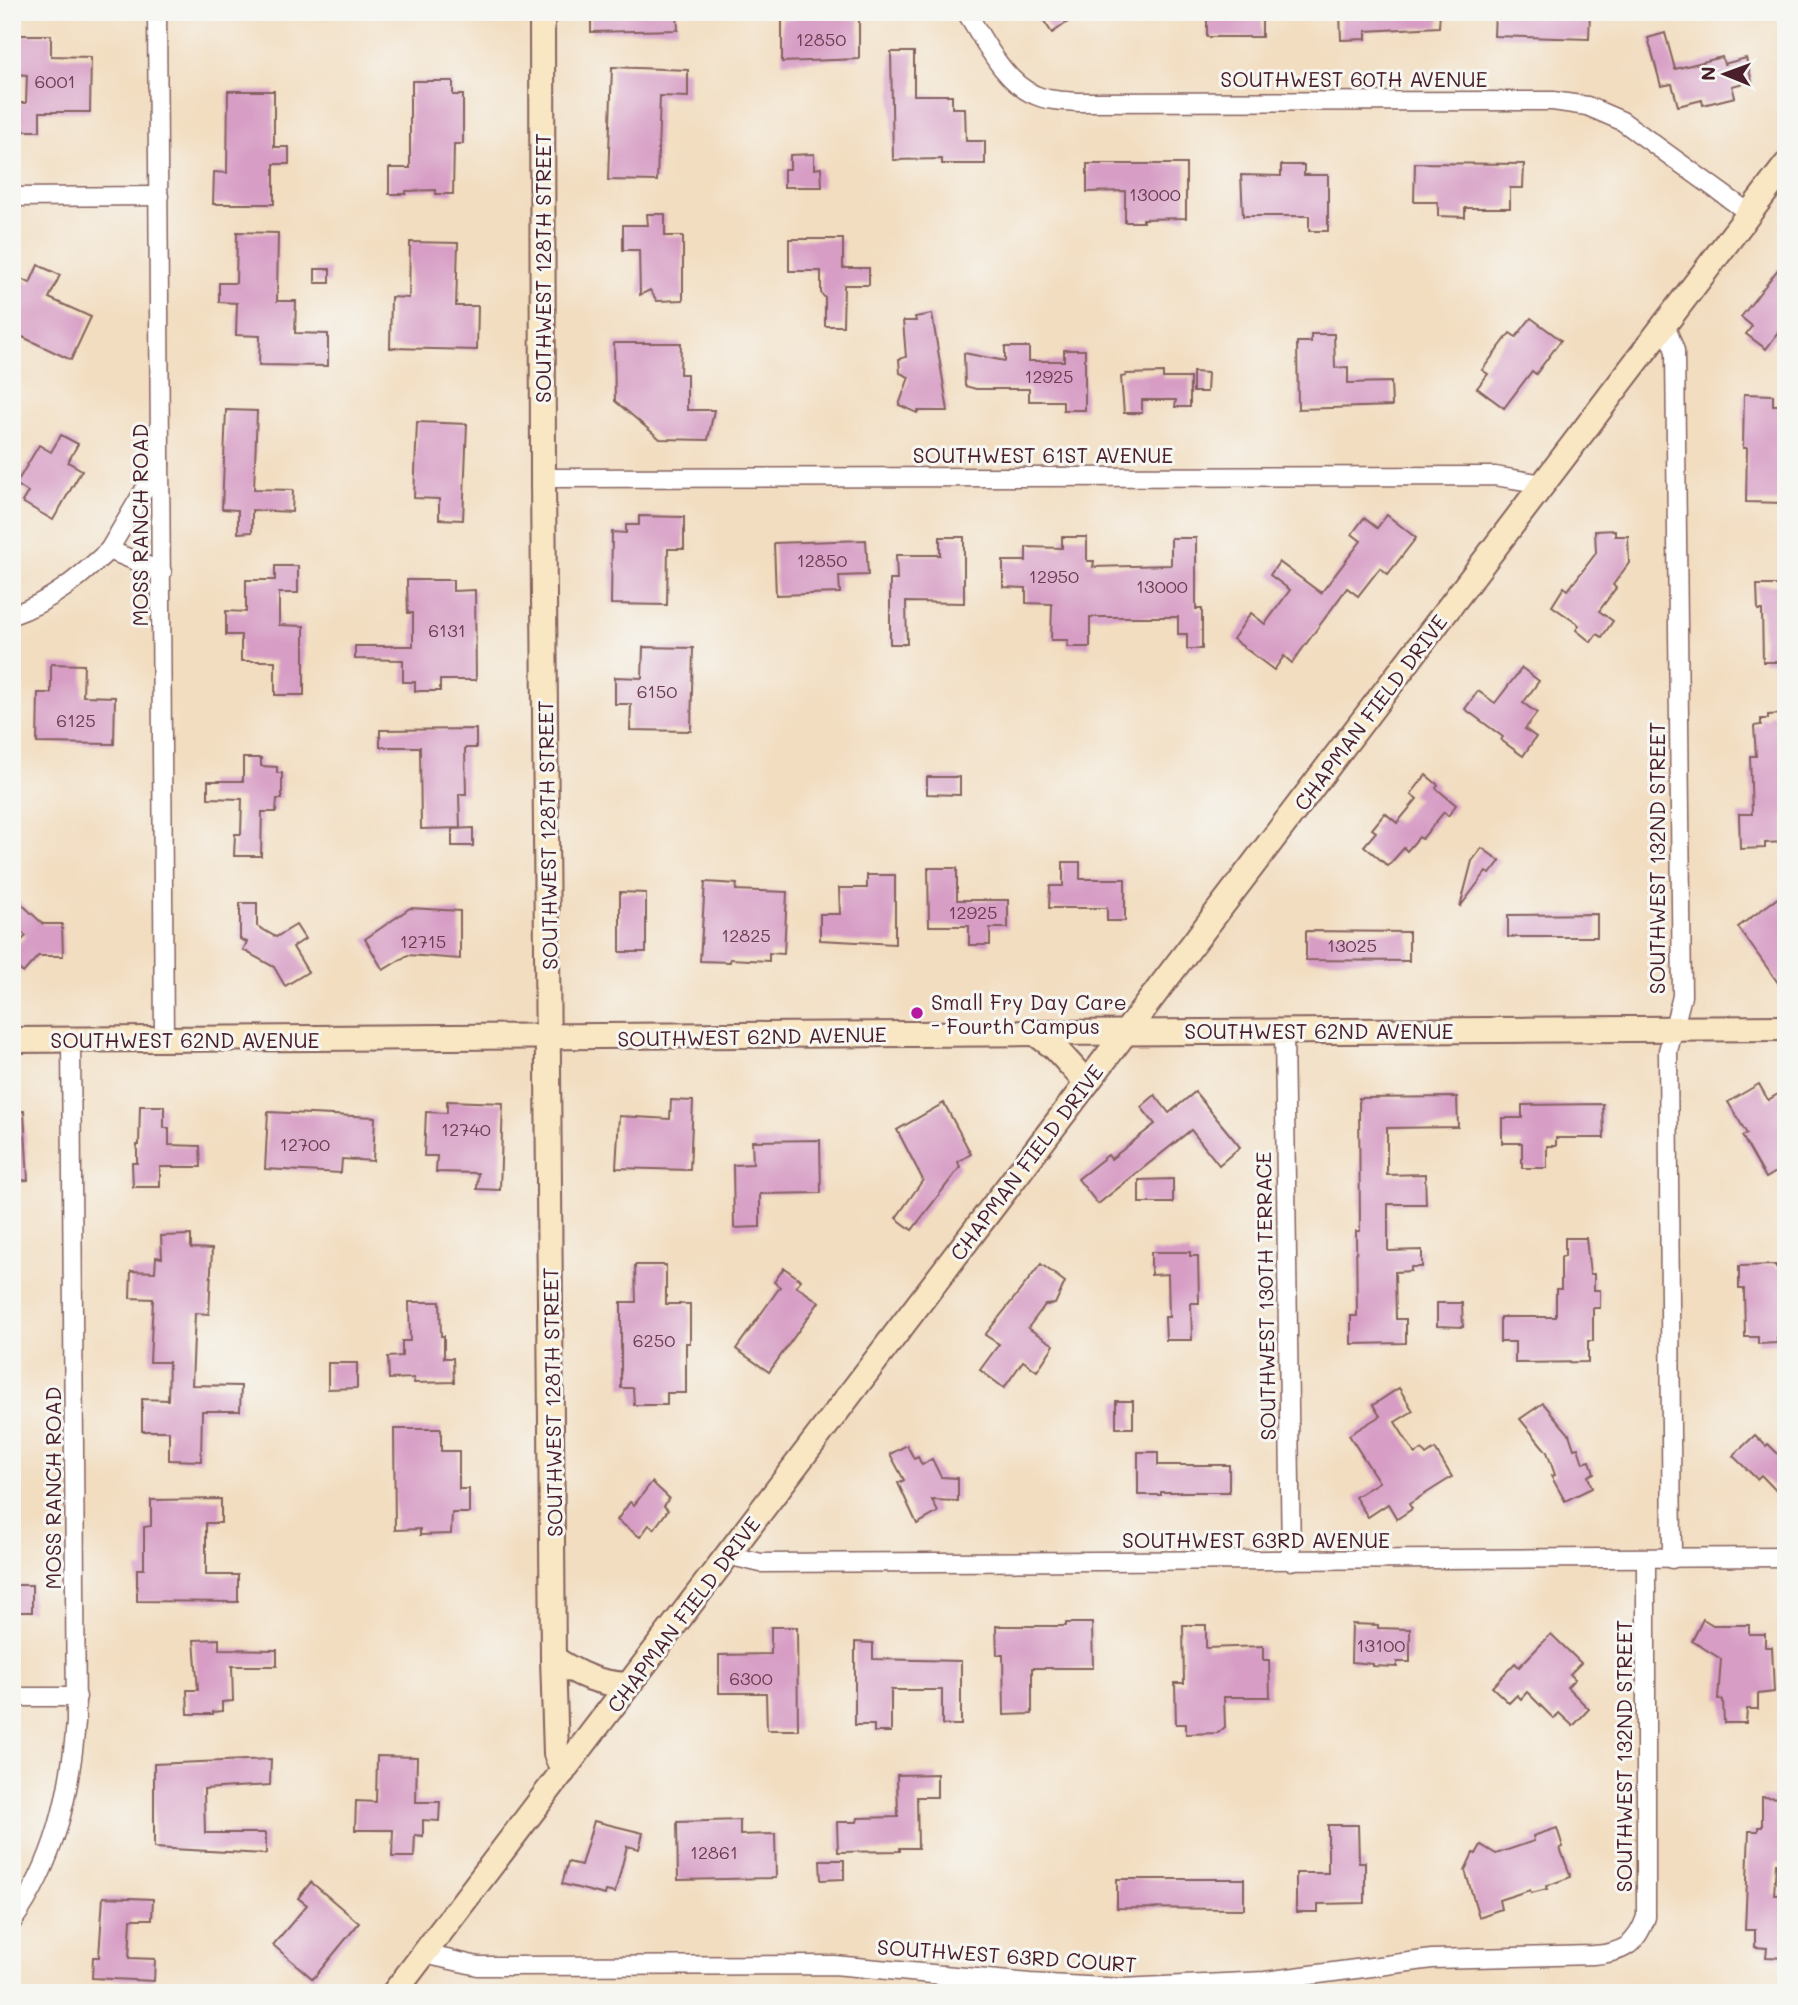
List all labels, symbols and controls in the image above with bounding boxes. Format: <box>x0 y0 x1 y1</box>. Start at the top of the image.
house number: 12850 <box>796 27 846 51</box>
north arrow <box>1689 38 1759 108</box>
street label: SOUTHWEST 60TH AVENUE <box>1220 65 1488 92</box>
text: N <box>1695 66 1720 81</box>
house number: 6001 <box>34 69 76 93</box>
street label: SOUTHWEST 128TH STREET <box>529 133 556 403</box>
house number: 13000 <box>1129 182 1181 206</box>
house number: 12925 <box>1024 364 1074 388</box>
street label: MOSS RANCH ROAD <box>126 424 153 626</box>
street label: SOUTHWEST 61ST AVENUE <box>913 441 1173 468</box>
house number: 12850 <box>797 548 847 572</box>
house number: 12950 <box>1029 564 1079 588</box>
house number: 13000 <box>1136 574 1188 598</box>
street label: CHAPMAN FIELD DRIVE <box>1287 609 1453 815</box>
house number: 6131 <box>428 618 466 642</box>
house number: 6150 <box>637 679 677 703</box>
street label: SOUTHWEST 128TH STREET <box>531 700 563 970</box>
house number: 6125 <box>56 708 96 732</box>
street label: SOUTHWEST 132ND STREET <box>1643 722 1670 994</box>
house number: 12925 <box>948 900 998 924</box>
house number: 12825 <box>721 923 771 947</box>
house number: 12715 <box>400 929 446 953</box>
house number: 13025 <box>1327 933 1377 957</box>
place label: Small Fry Day Care - Fourth Campus <box>931 988 1127 1039</box>
marker: Small Fry Day Care - Fourth Campus <box>909 1005 925 1021</box>
street label: SOUTHWEST 62ND AVENUE <box>1184 1017 1454 1044</box>
street label: SOUTHWEST 62ND AVENUE <box>617 1020 887 1052</box>
street label: SOUTHWEST 62ND AVENUE <box>50 1026 320 1053</box>
street label: CHAPMAN FIELD DRIVE <box>943 1059 1109 1265</box>
house number: 12740 <box>441 1117 491 1141</box>
house number: 12700 <box>280 1132 330 1156</box>
street label: SOUTHWEST 130TH TERRACE <box>1249 1151 1281 1441</box>
street label: SOUTHWEST 128TH STREET <box>536 1267 568 1537</box>
house number: 6250 <box>633 1328 675 1352</box>
street label: MOSS RANCH ROAD <box>39 1387 66 1589</box>
street label: CHAPMAN FIELD DRIVE <box>600 1511 766 1717</box>
street label: SOUTHWEST 63RD AVENUE <box>1122 1526 1390 1553</box>
street label: SOUTHWEST 132ND STREET <box>1610 1620 1637 1892</box>
house number: 13100 <box>1357 1633 1405 1657</box>
house number: 6300 <box>729 1666 773 1690</box>
house number: 12861 <box>690 1840 738 1864</box>
street label: SOUTHWEST 63RD COURT <box>876 1932 1138 1978</box>

